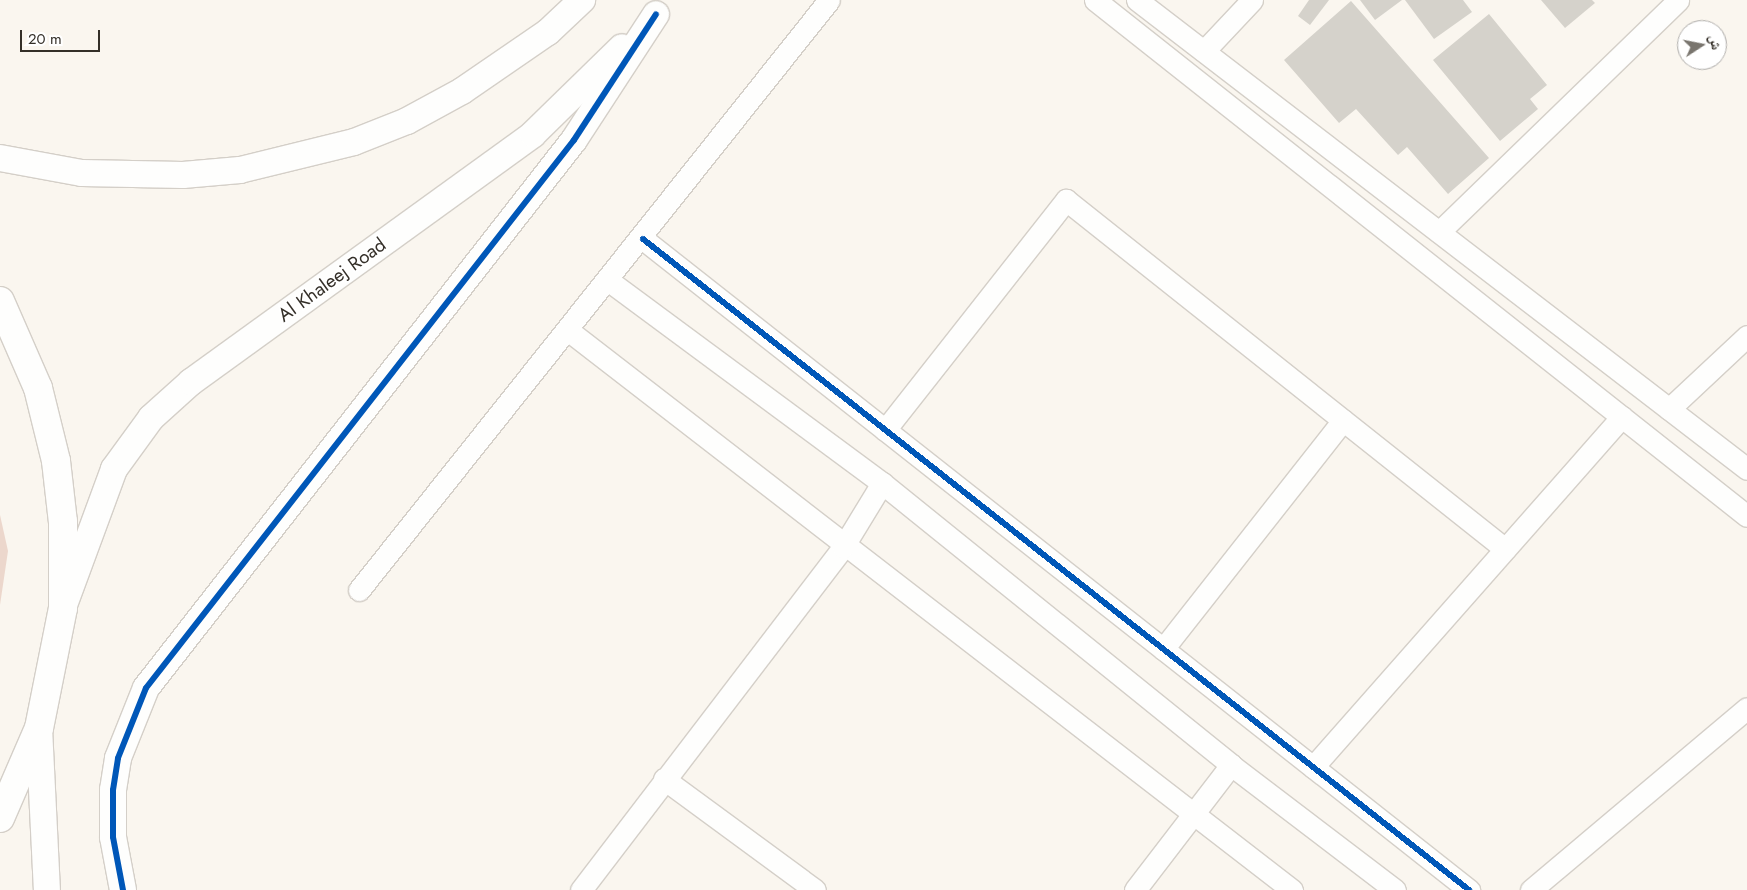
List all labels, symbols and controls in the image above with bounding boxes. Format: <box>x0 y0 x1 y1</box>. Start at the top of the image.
scale bar <box>22 20 102 52</box>
north arrow <box>1677 20 1727 70</box>
text: 20 m <box>28 28 62 50</box>
text: ش <box>1705 33 1727 52</box>
street label: Al Khaleej Road <box>274 233 390 327</box>

